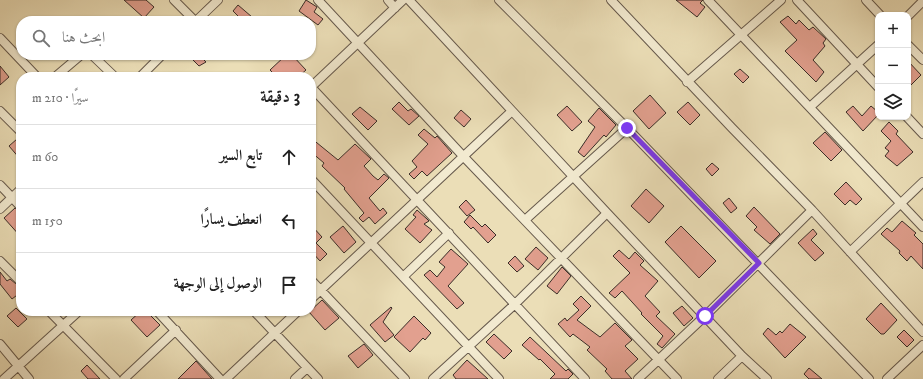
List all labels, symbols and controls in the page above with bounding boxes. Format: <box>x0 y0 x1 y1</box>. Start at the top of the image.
map controls <box>875 12 911 120</box>
button: + <box>875 12 911 48</box>
search box <box>16 16 316 60</box>
icon: search <box>30 27 52 49</box>
text: ابحث هنا <box>62 28 105 47</box>
button: − <box>875 48 911 84</box>
button: layers <box>875 84 911 120</box>
text: 3 دقيقة <box>260 86 300 108</box>
text: سيرًا · 210 m <box>32 90 89 106</box>
route end <box>618 119 636 137</box>
text: تابع السير <box>220 146 262 165</box>
icon: ahead <box>278 146 300 168</box>
text: 60 m <box>32 149 58 165</box>
text: انعطف يسارًا <box>201 210 262 229</box>
icon: left <box>278 210 300 232</box>
text: 150 m <box>32 213 63 229</box>
text: الوصول إلى الوجهة <box>173 274 262 293</box>
icon: arrive <box>278 274 300 296</box>
route start <box>696 307 714 325</box>

